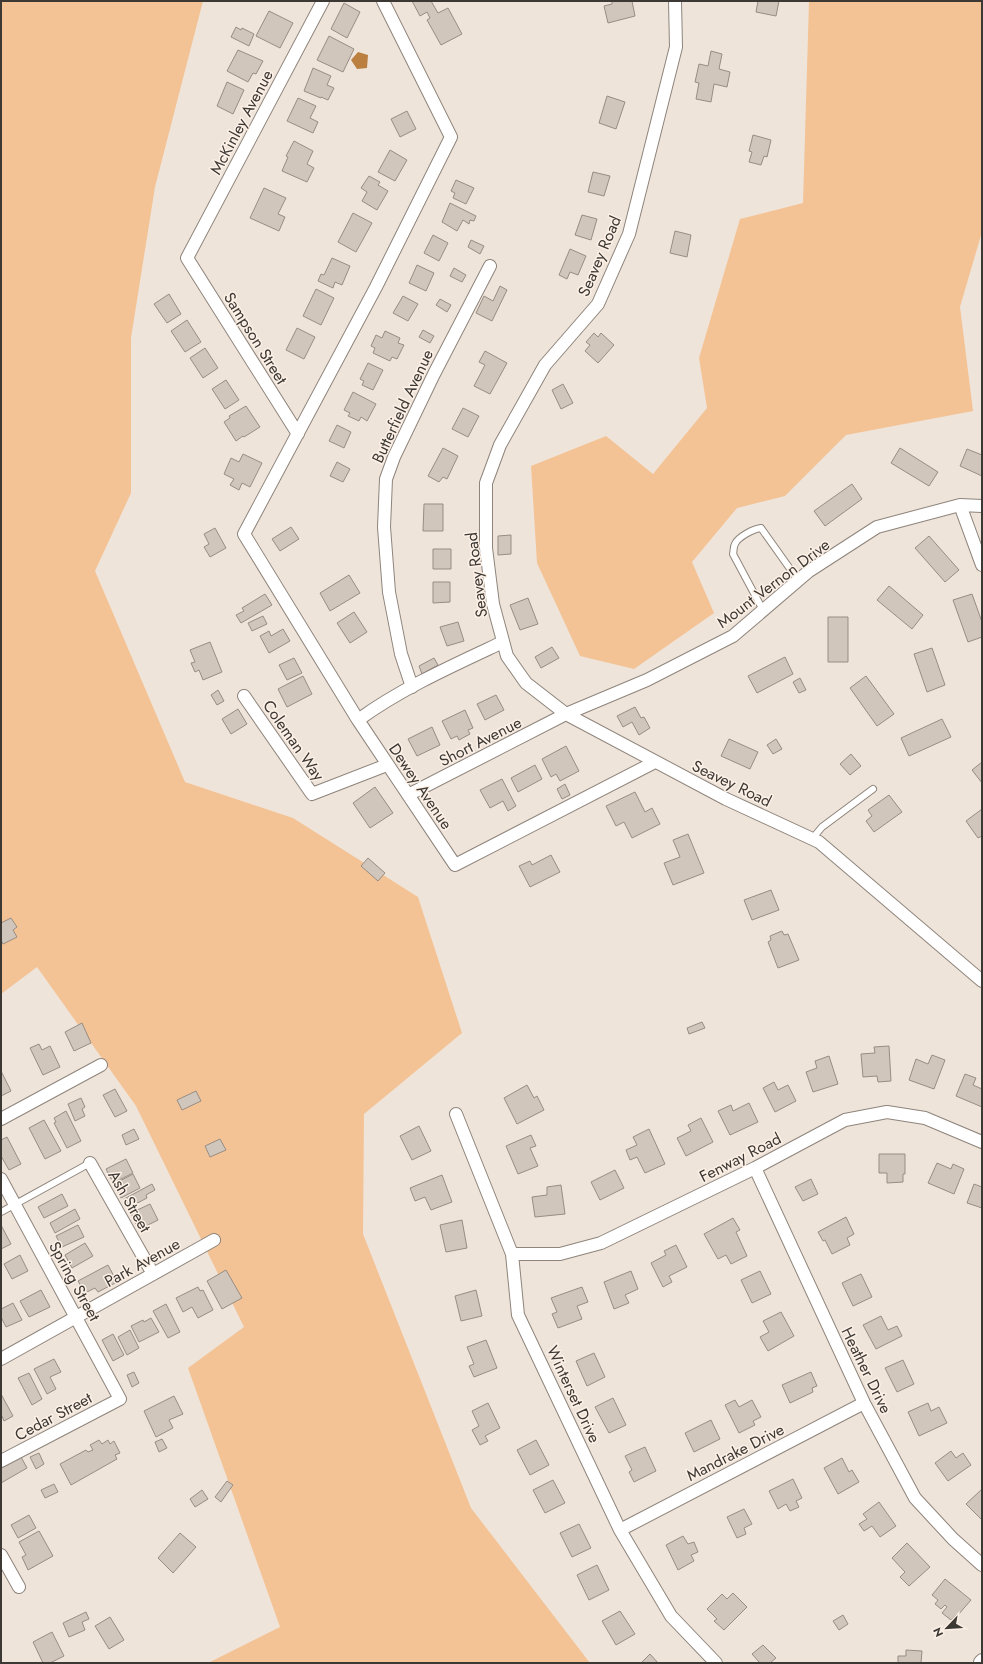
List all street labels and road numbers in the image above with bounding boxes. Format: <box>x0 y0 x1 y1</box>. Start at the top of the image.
street label: McKinley Avenue <box>204 66 279 179</box>
street label: Seavey Road <box>572 212 627 300</box>
street label: Sampson Street <box>218 288 293 389</box>
street label: Butterfield Avenue <box>366 346 439 467</box>
street label: Seavey Road <box>460 531 493 619</box>
street label: Mount Vernon Drive <box>712 533 835 634</box>
street label: Coleman Way <box>257 695 330 786</box>
street label: Short Avenue <box>435 711 525 772</box>
street label: Dewey Avenue <box>383 739 458 834</box>
street label: Seavey Road <box>688 754 775 813</box>
street label: Fenway Road <box>695 1127 785 1188</box>
street label: Ash Street <box>103 1166 157 1237</box>
street label: Park Avenue <box>100 1232 184 1293</box>
street label: Spring Street <box>43 1237 106 1325</box>
street label: Heather Drive <box>836 1323 897 1417</box>
street label: Winterset Drive <box>541 1342 606 1447</box>
street label: Cedar Street <box>11 1386 96 1446</box>
street label: Mandrake Drive <box>682 1418 788 1487</box>

